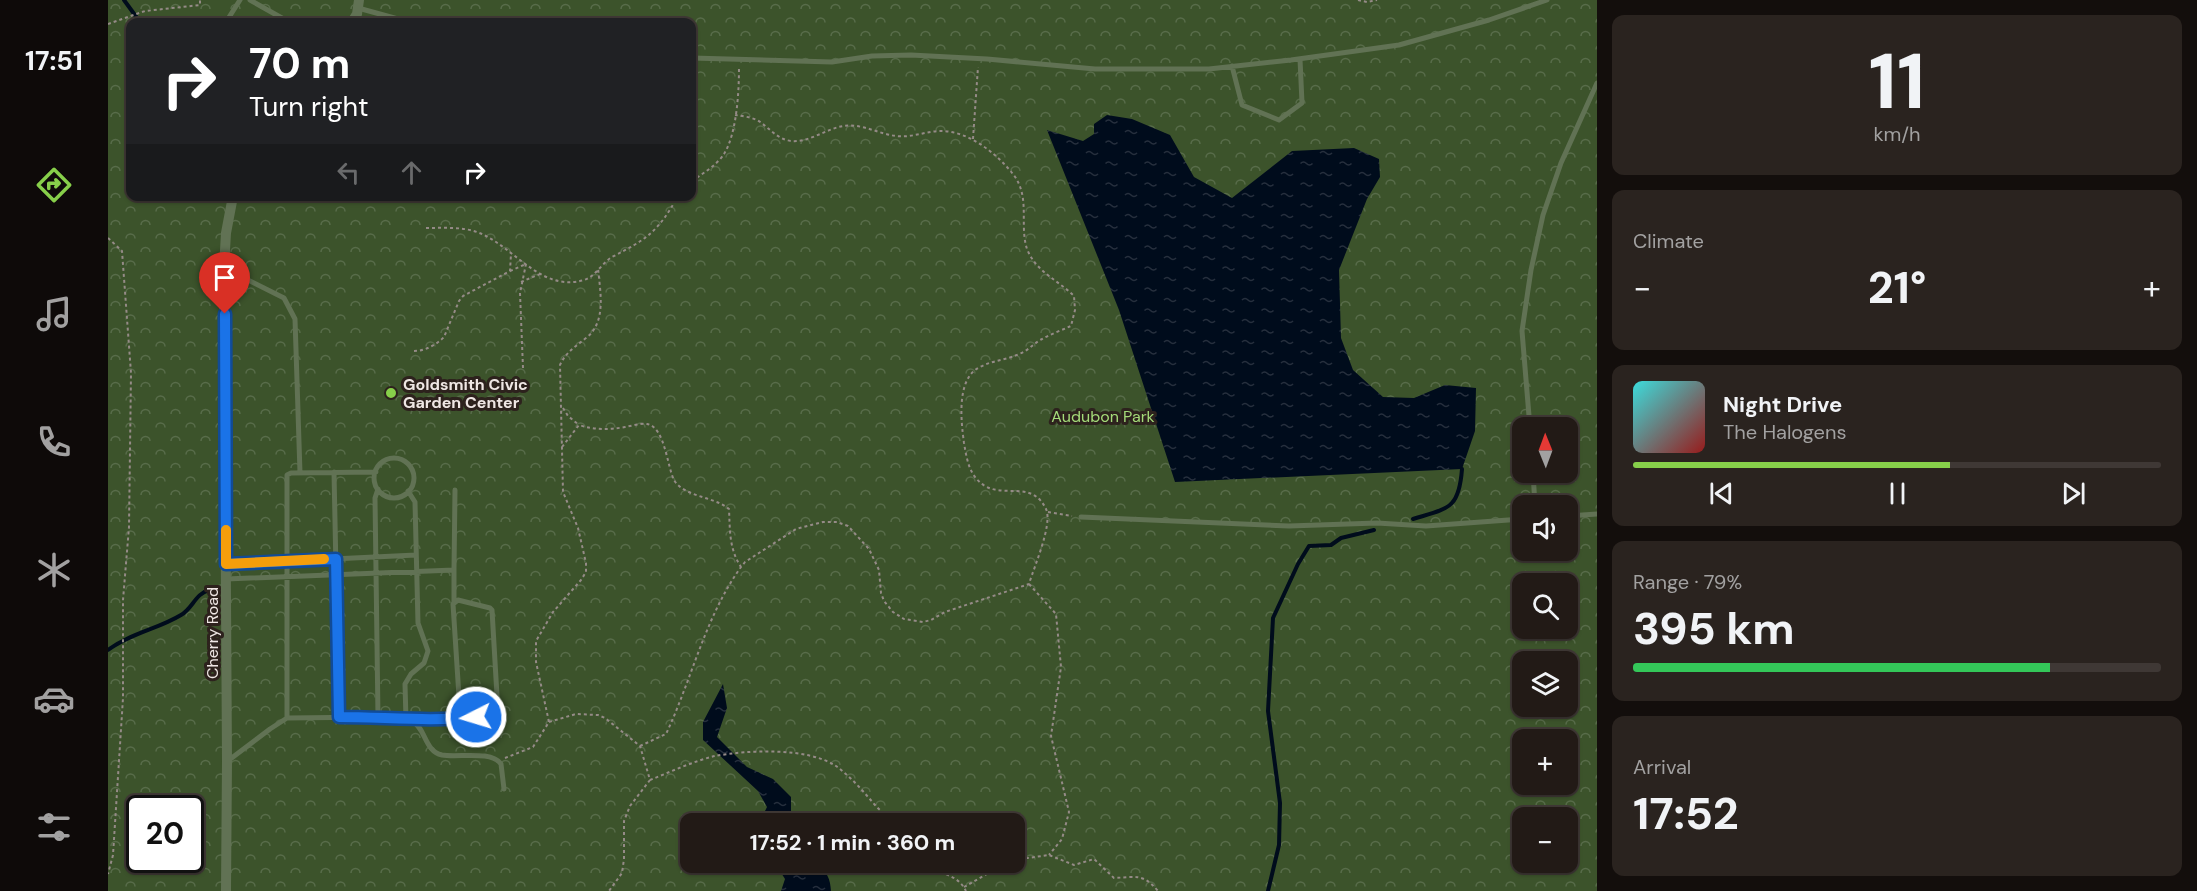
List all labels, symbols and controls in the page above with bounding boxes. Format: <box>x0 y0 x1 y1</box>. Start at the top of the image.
text: 11 <box>1869 31 1925 132</box>
text: 70 m <box>249 36 350 91</box>
icon: right <box>150 42 228 120</box>
text: 17:51 <box>25 43 83 78</box>
text: Turn right <box>249 89 369 124</box>
text: km/h <box>1873 121 1921 147</box>
icon: left <box>332 156 365 189</box>
icon: ahead <box>395 156 428 189</box>
icon: right <box>458 156 491 189</box>
icon: directions <box>33 164 75 206</box>
text: Climate <box>1633 228 1704 254</box>
pin <box>199 252 250 314</box>
text: 21° <box>1868 258 1926 317</box>
icon: arrive <box>208 261 241 294</box>
text: − <box>1633 266 1651 309</box>
text: + <box>2143 266 2161 309</box>
icon: music <box>33 293 75 335</box>
place label: Goldsmith Civic Garden Center <box>403 374 528 413</box>
marker: Goldsmith Civic Garden Center <box>384 386 398 400</box>
text: Night Drive <box>1723 390 1842 419</box>
park label: Audubon Park <box>1051 406 1155 427</box>
north arrow <box>1512 417 1578 483</box>
map controls <box>1512 417 1578 873</box>
text: The Halogens <box>1723 419 1846 445</box>
icon: phone <box>33 421 75 463</box>
icon: previous <box>1705 477 1738 510</box>
icon: pause <box>1881 477 1914 510</box>
icon: next <box>2057 477 2090 510</box>
button: sound <box>1512 495 1578 561</box>
icon: climate <box>33 549 75 591</box>
text: Range · 79% <box>1633 569 1742 595</box>
button: search <box>1512 573 1578 639</box>
street label: Cherry Road <box>202 587 223 679</box>
text: 395 km <box>1633 599 1795 658</box>
button: layers <box>1512 651 1578 717</box>
icon: car <box>33 678 75 720</box>
position arrow <box>444 685 508 749</box>
button: + <box>1512 729 1578 795</box>
text: Arrival <box>1633 754 1691 780</box>
text: 17:52 <box>1633 784 1739 843</box>
speed limit sign: 20 <box>126 795 204 873</box>
icon: filters <box>33 806 75 848</box>
button: − <box>1512 807 1578 873</box>
text: 17:52 · 1 min · 360 m <box>750 828 955 857</box>

